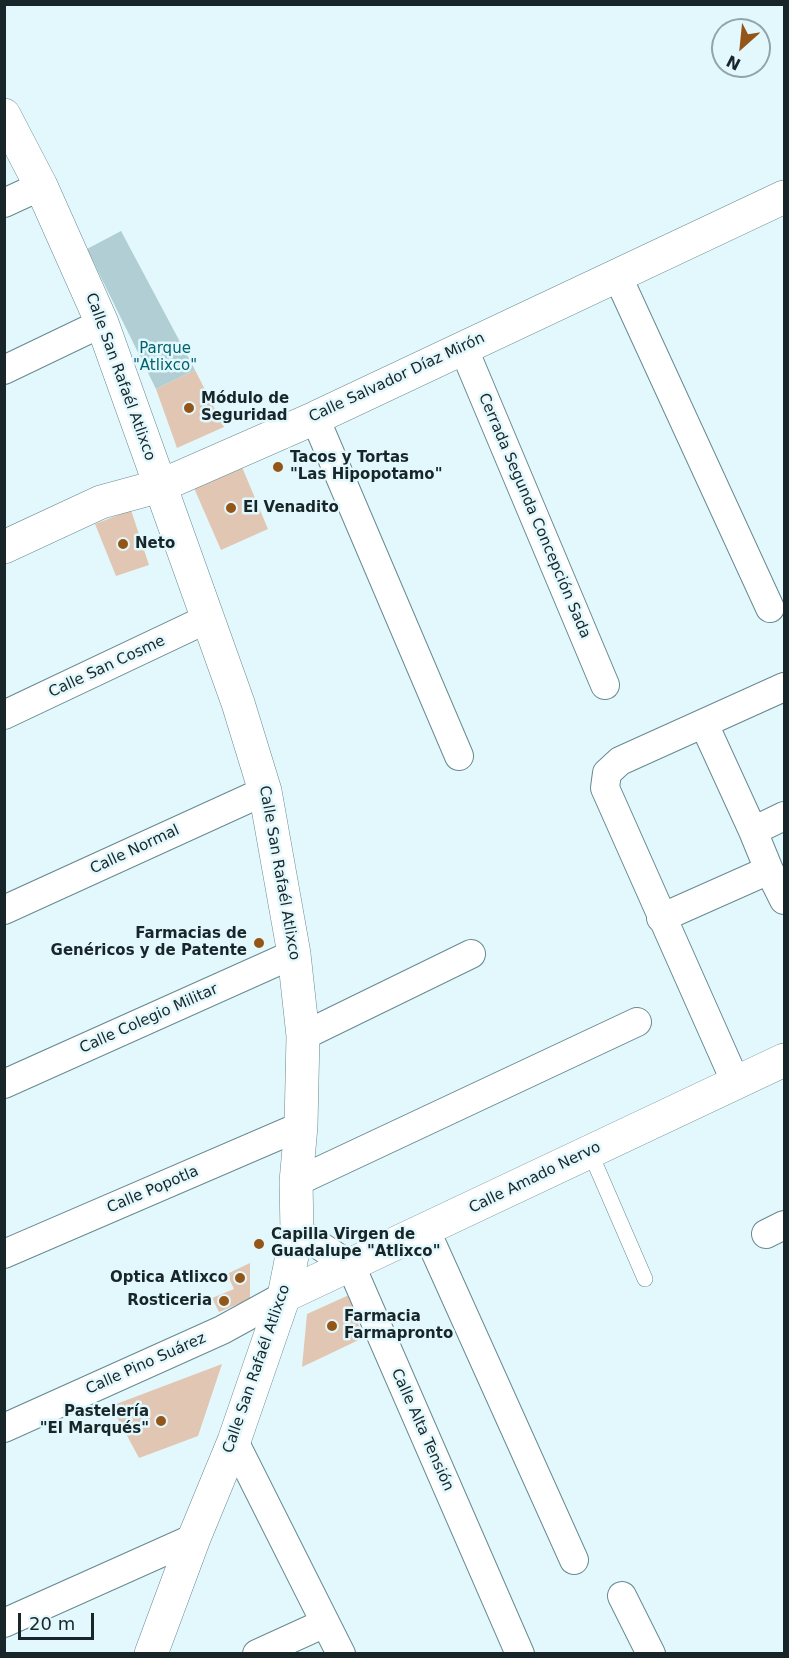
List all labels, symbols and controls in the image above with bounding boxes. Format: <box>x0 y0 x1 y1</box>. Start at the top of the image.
north arrow <box>711 18 771 78</box>
text: N <box>723 51 744 74</box>
street label: Calle San Rafaél Atlixco <box>81 291 159 463</box>
street label: Calle Salvador Díaz Mirón <box>306 329 488 427</box>
park label: Parque "Atlixco" <box>133 340 197 375</box>
place label: Módulo de Seguridad <box>201 390 289 425</box>
street label: Cerrada Segunda Concepción Sada <box>474 391 594 641</box>
marker: Módulo de Seguridad <box>182 401 196 415</box>
place label: Tacos y Tortas "Las Hipopotamo" <box>290 449 442 484</box>
marker: Tacos y Tortas "Las Hipopotamo" <box>271 460 285 474</box>
place label: El Venadito <box>243 499 339 517</box>
marker: El Venadito <box>224 501 238 515</box>
place label: Neto <box>135 535 175 553</box>
marker: Neto <box>116 537 130 551</box>
street label: Calle San Cosme <box>46 632 168 702</box>
street label: Calle San Rafaél Atlixco <box>255 784 303 962</box>
street label: Calle Normal <box>88 822 182 878</box>
place label: Farmacias de Genéricos y de Patente <box>51 925 247 960</box>
marker: Farmacias de Genéricos y de Patente <box>252 936 266 950</box>
street label: Calle Colegio Militar <box>77 980 221 1058</box>
street label: Calle Amado Nervo <box>466 1138 604 1218</box>
street label: Calle Popotla <box>105 1163 201 1217</box>
place label: Capilla Virgen de Guadalupe "Atlixco" <box>271 1226 440 1261</box>
marker: Capilla Virgen de Guadalupe "Atlixco" <box>252 1237 266 1251</box>
place label: Optica Atlixco <box>110 1269 228 1287</box>
marker: Optica Atlixco <box>233 1271 247 1285</box>
street label: Calle San Rafaél Atlixco <box>220 1282 294 1456</box>
place label: Rosticeria <box>127 1292 212 1310</box>
marker: Rosticeria <box>217 1294 231 1308</box>
place label: Farmacia Farmapronto <box>344 1308 453 1343</box>
marker: Farmacia Farmapronto <box>325 1319 339 1333</box>
street label: Calle Pino Suárez <box>83 1329 209 1399</box>
street label: Calle Alta Tensión <box>387 1366 457 1494</box>
place label: Pastelería "El Marqués" <box>40 1403 149 1438</box>
marker: Pastelería "El Marqués" <box>154 1414 168 1428</box>
scale bar <box>21 1601 98 1639</box>
text: 20 m <box>29 1613 75 1634</box>

